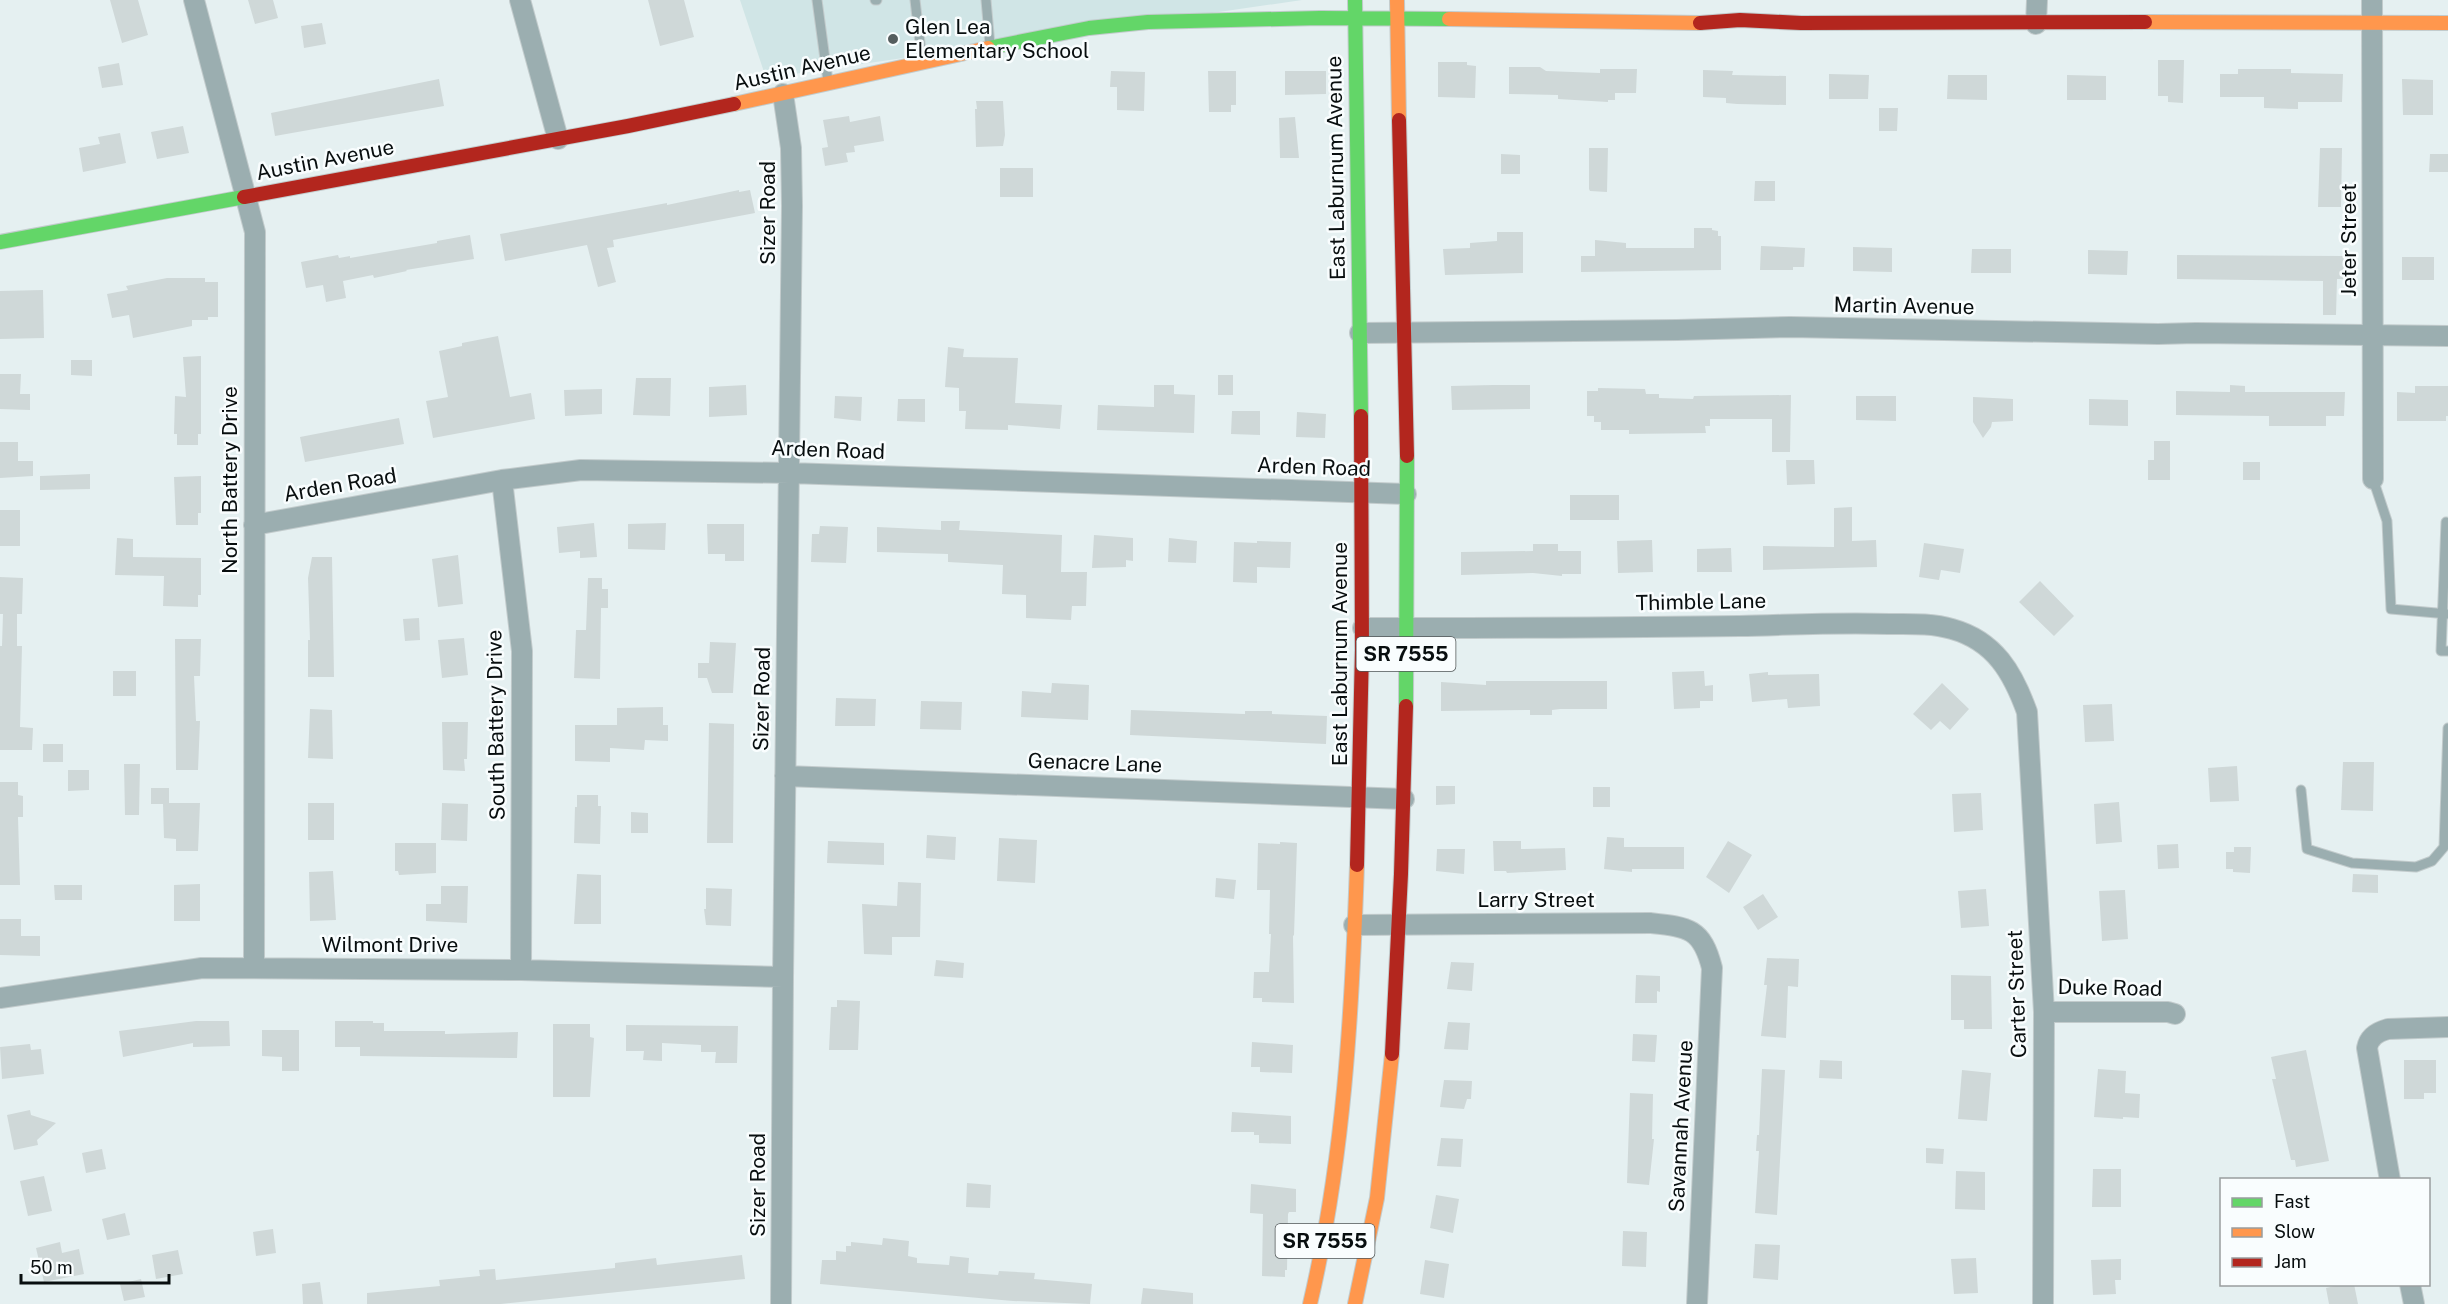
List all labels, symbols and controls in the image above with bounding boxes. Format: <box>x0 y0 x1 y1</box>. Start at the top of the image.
place label: Glen Lea Elementary School <box>905 14 1089 63</box>
marker: Glen Lea Elementary School <box>886 32 900 46</box>
street label: Austin Avenue <box>731 40 873 95</box>
street label: East Laburnum Avenue <box>1321 56 1350 280</box>
street label: Austin Avenue <box>254 134 396 185</box>
street label: Sizer Road <box>755 161 780 265</box>
street label: Jeter Street <box>2336 183 2361 297</box>
street label: Martin Avenue <box>1833 292 1975 319</box>
street label: North Battery Drive <box>217 386 242 574</box>
street label: Arden Road <box>770 435 886 464</box>
street label: Arden Road <box>1256 452 1372 481</box>
street label: Arden Road <box>281 462 398 507</box>
street label: East Laburnum Avenue <box>1327 542 1352 766</box>
street label: Thimble Lane <box>1635 588 1767 615</box>
street label: South Battery Drive <box>481 629 510 821</box>
road number: SR 7555 <box>1356 637 1456 671</box>
street label: Sizer Road <box>748 647 775 751</box>
street label: Genacre Lane <box>1027 748 1163 777</box>
street label: Larry Street <box>1477 887 1595 912</box>
street label: Carter Street <box>2002 929 2031 1059</box>
street label: Wilmont Drive <box>322 932 458 957</box>
street label: Duke Road <box>2057 974 2163 1001</box>
street label: Savannah Avenue <box>1664 1039 1697 1213</box>
street label: Sizer Road <box>745 1133 770 1237</box>
legend <box>2220 1178 2430 1286</box>
text: Fast <box>2274 1191 2310 1212</box>
text: Slow <box>2274 1221 2315 1242</box>
road number: SR 7555 <box>1276 1224 1374 1258</box>
scale bar <box>21 1247 170 1285</box>
text: Jam <box>2274 1251 2307 1272</box>
text: 50 m <box>30 1257 73 1278</box>

